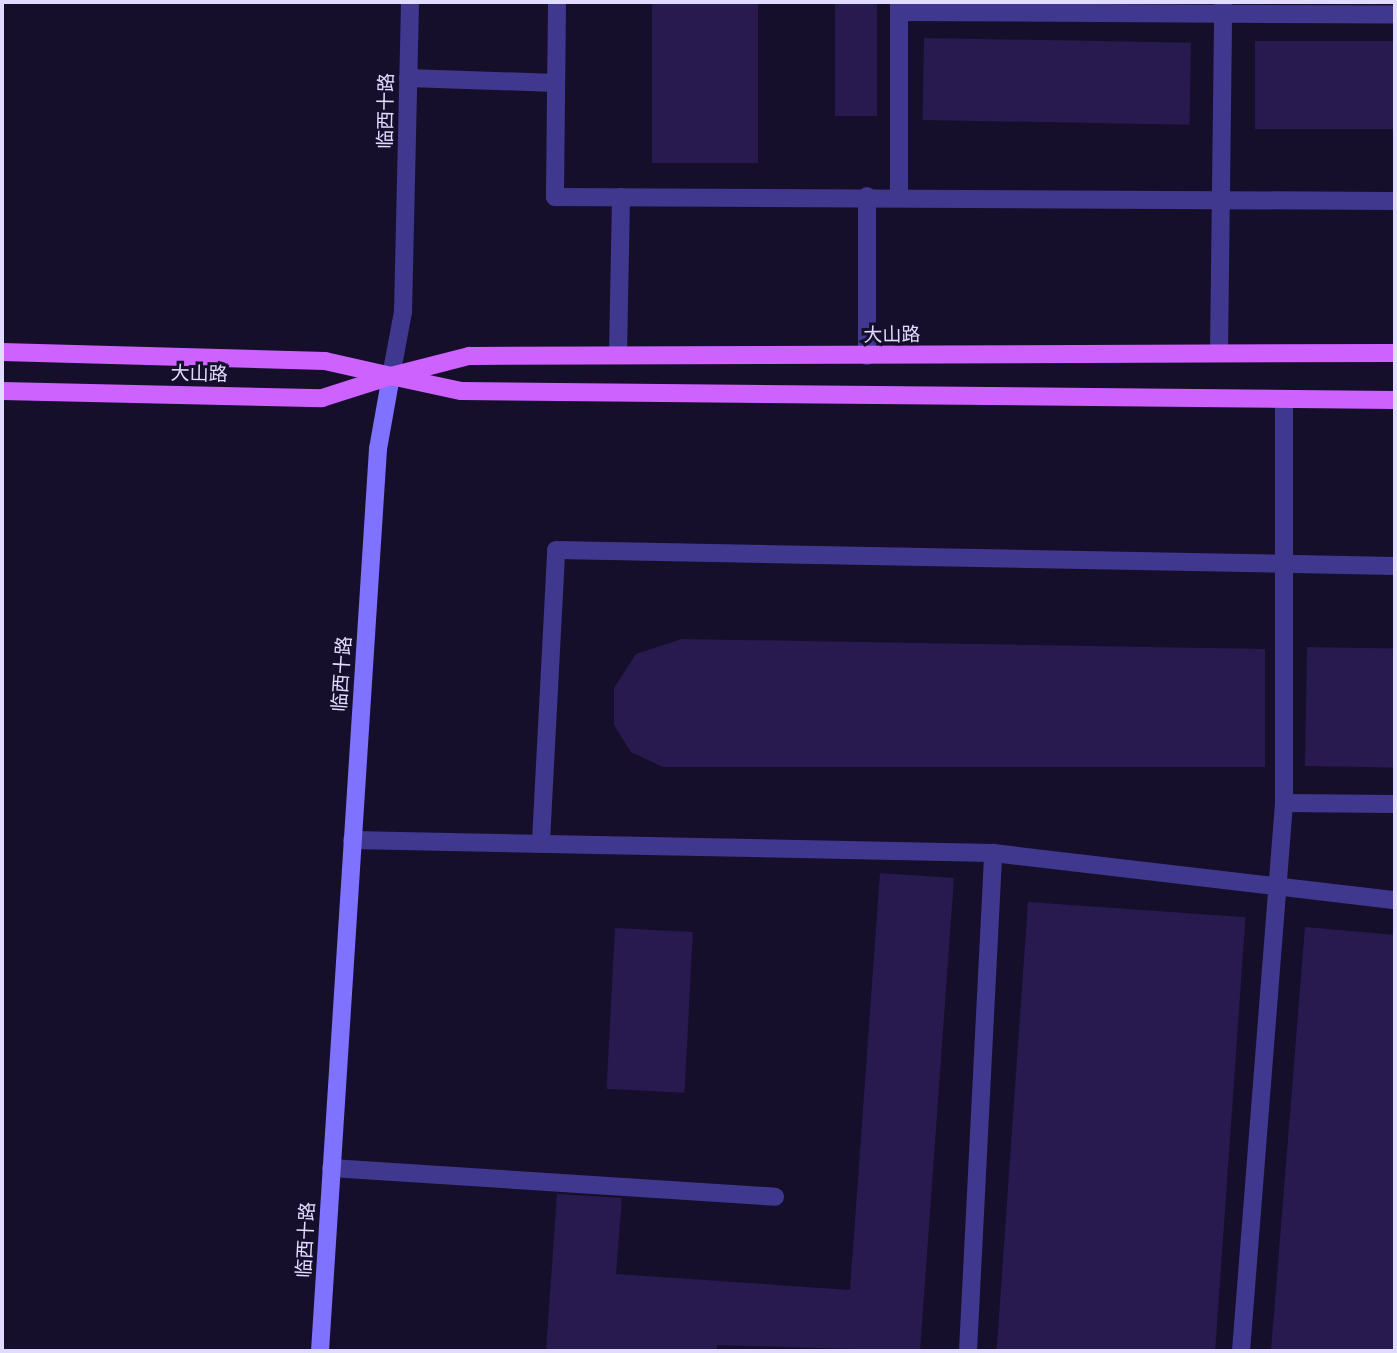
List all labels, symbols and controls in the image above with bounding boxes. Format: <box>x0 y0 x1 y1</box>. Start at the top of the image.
street label: 临西十路 <box>374 73 398 149</box>
street label: 大山路 <box>863 323 921 347</box>
street label: 大山路 <box>170 362 228 386</box>
street label: 临西十路 <box>328 635 356 713</box>
street label: 临西十路 <box>293 1201 319 1279</box>

